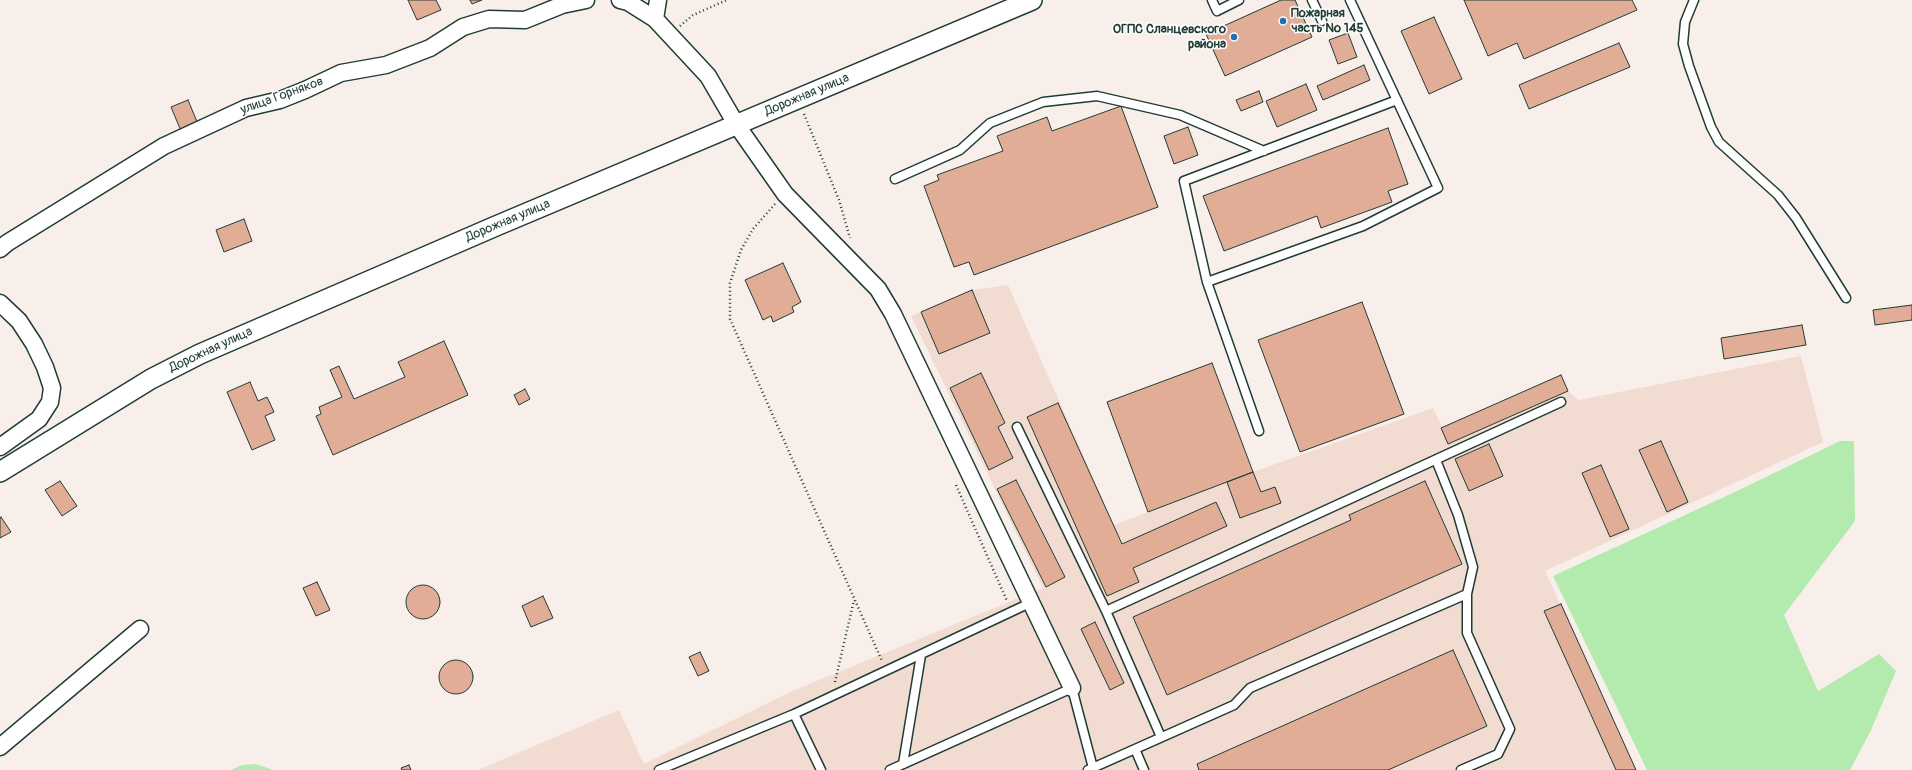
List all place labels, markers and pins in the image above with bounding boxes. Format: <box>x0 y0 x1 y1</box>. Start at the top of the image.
place label: Пожарная часть № 145 <box>1291 6 1364 37</box>
marker: Пожарная часть № 145 <box>1278 16 1288 26</box>
place label: ОГПС Сланцевского района <box>1113 22 1226 53</box>
marker: ОГПС Сланцевского района <box>1229 32 1239 42</box>

